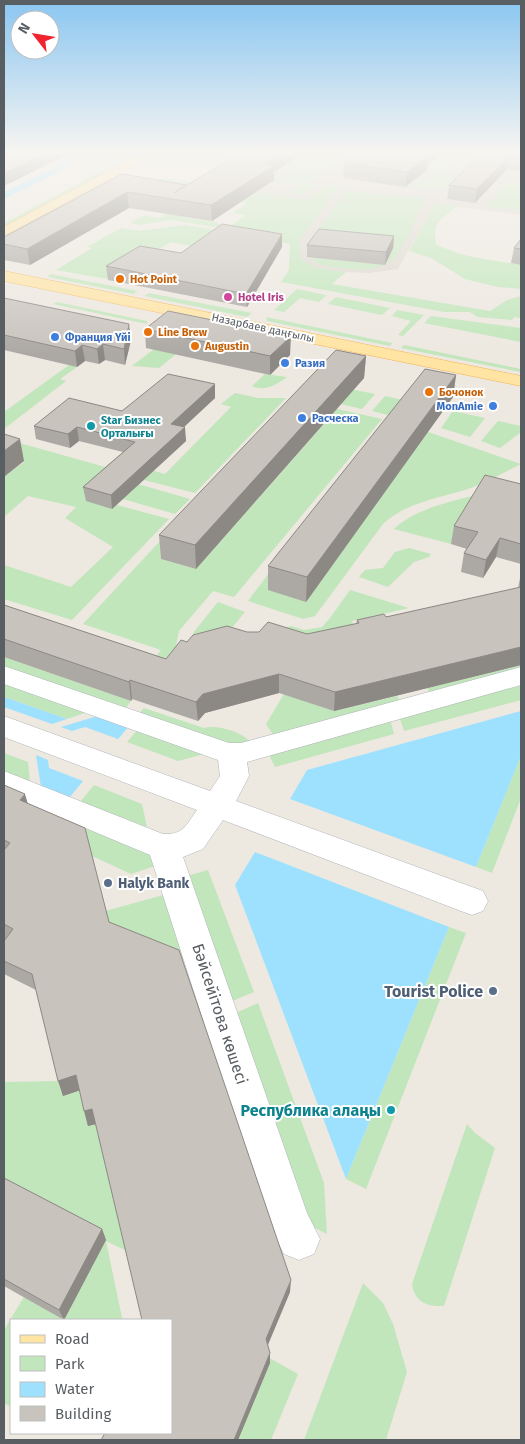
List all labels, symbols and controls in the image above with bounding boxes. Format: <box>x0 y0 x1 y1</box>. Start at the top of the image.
north arrow <box>10 10 60 60</box>
text: N <box>15 20 34 37</box>
marker: Hot Point <box>114 273 126 285</box>
place label: Hot Point <box>130 273 178 286</box>
marker: Hotel Iris <box>222 291 234 303</box>
place label: Hotel Iris <box>238 291 284 304</box>
street label: Назарбаев даңғылы <box>210 311 316 345</box>
marker: Line Brew <box>142 326 154 338</box>
place label: Line Brew <box>158 326 208 339</box>
marker: Франция Үйі <box>49 331 61 343</box>
place label: Франция Үйі <box>65 331 131 344</box>
marker: Augustin <box>189 340 201 352</box>
place label: Augustin <box>204 340 249 353</box>
marker: Разия <box>279 357 291 369</box>
place label: Разия <box>295 357 325 370</box>
marker: Бочонок <box>423 386 435 398</box>
place label: Бочонок <box>439 386 484 399</box>
place label: MonAmie <box>437 400 483 413</box>
marker: MonAmie <box>487 400 499 412</box>
marker: Расческа <box>296 412 308 424</box>
place label: Расческа <box>312 412 359 425</box>
place label: Star Бизнес Орталығы <box>101 414 162 440</box>
marker: Star Бизнес Орталығы <box>85 420 97 432</box>
place label: Halyk Bank <box>118 875 190 892</box>
marker: Halyk Bank <box>102 877 114 889</box>
street label: Бәйсейітова көшесі <box>188 941 252 1087</box>
place label: Tourist Police <box>384 982 483 1001</box>
marker: Tourist Police <box>487 985 499 997</box>
place label: Республика алаңы <box>241 1101 381 1120</box>
marker: Республика алаңы <box>385 1104 397 1116</box>
legend <box>10 1319 172 1434</box>
text: Road <box>55 1330 90 1348</box>
text: Park <box>55 1355 85 1373</box>
text: Water <box>55 1380 94 1398</box>
text: Building <box>55 1405 111 1423</box>

